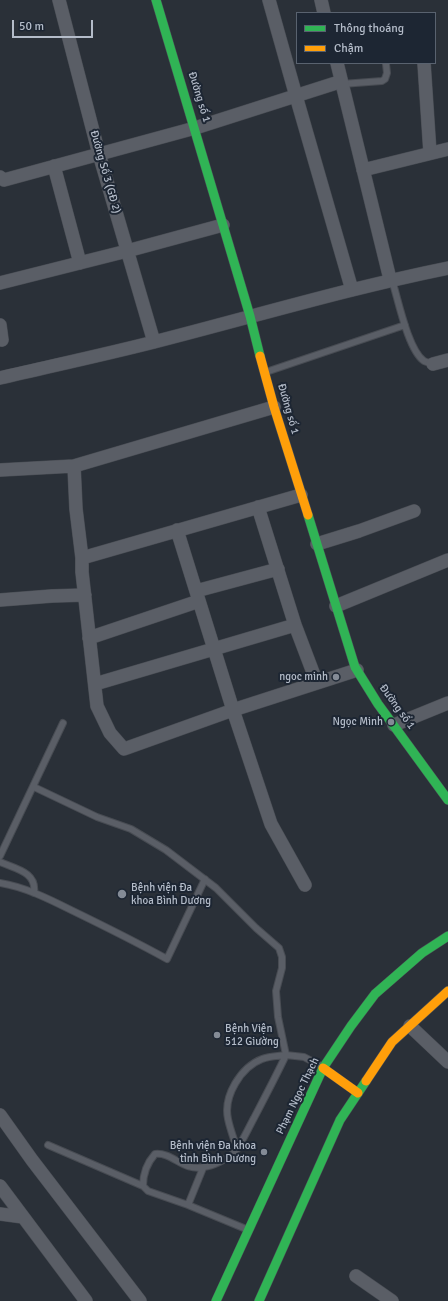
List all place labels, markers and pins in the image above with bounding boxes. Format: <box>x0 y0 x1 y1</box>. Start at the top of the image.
place label: ngoc minh <box>279 670 328 684</box>
marker: ngoc minh <box>331 672 341 682</box>
place label: Ngọc Minh <box>333 715 383 729</box>
marker: Ngọc Minh <box>386 717 396 727</box>
place label: Bệnh viện Đa khoa Bình Dương <box>131 881 211 907</box>
marker: Bệnh viện Đa khoa Bình Dương <box>116 888 128 900</box>
place label: Bệnh Viện 512 Giường <box>225 1022 279 1048</box>
marker: Bệnh Viện 512 Giường <box>212 1030 222 1040</box>
place label: Bệnh viện Đa khoa tỉnh Bình Dương <box>170 1139 256 1165</box>
marker: Bệnh viện Đa khoa tỉnh Bình Dương <box>259 1147 269 1157</box>

